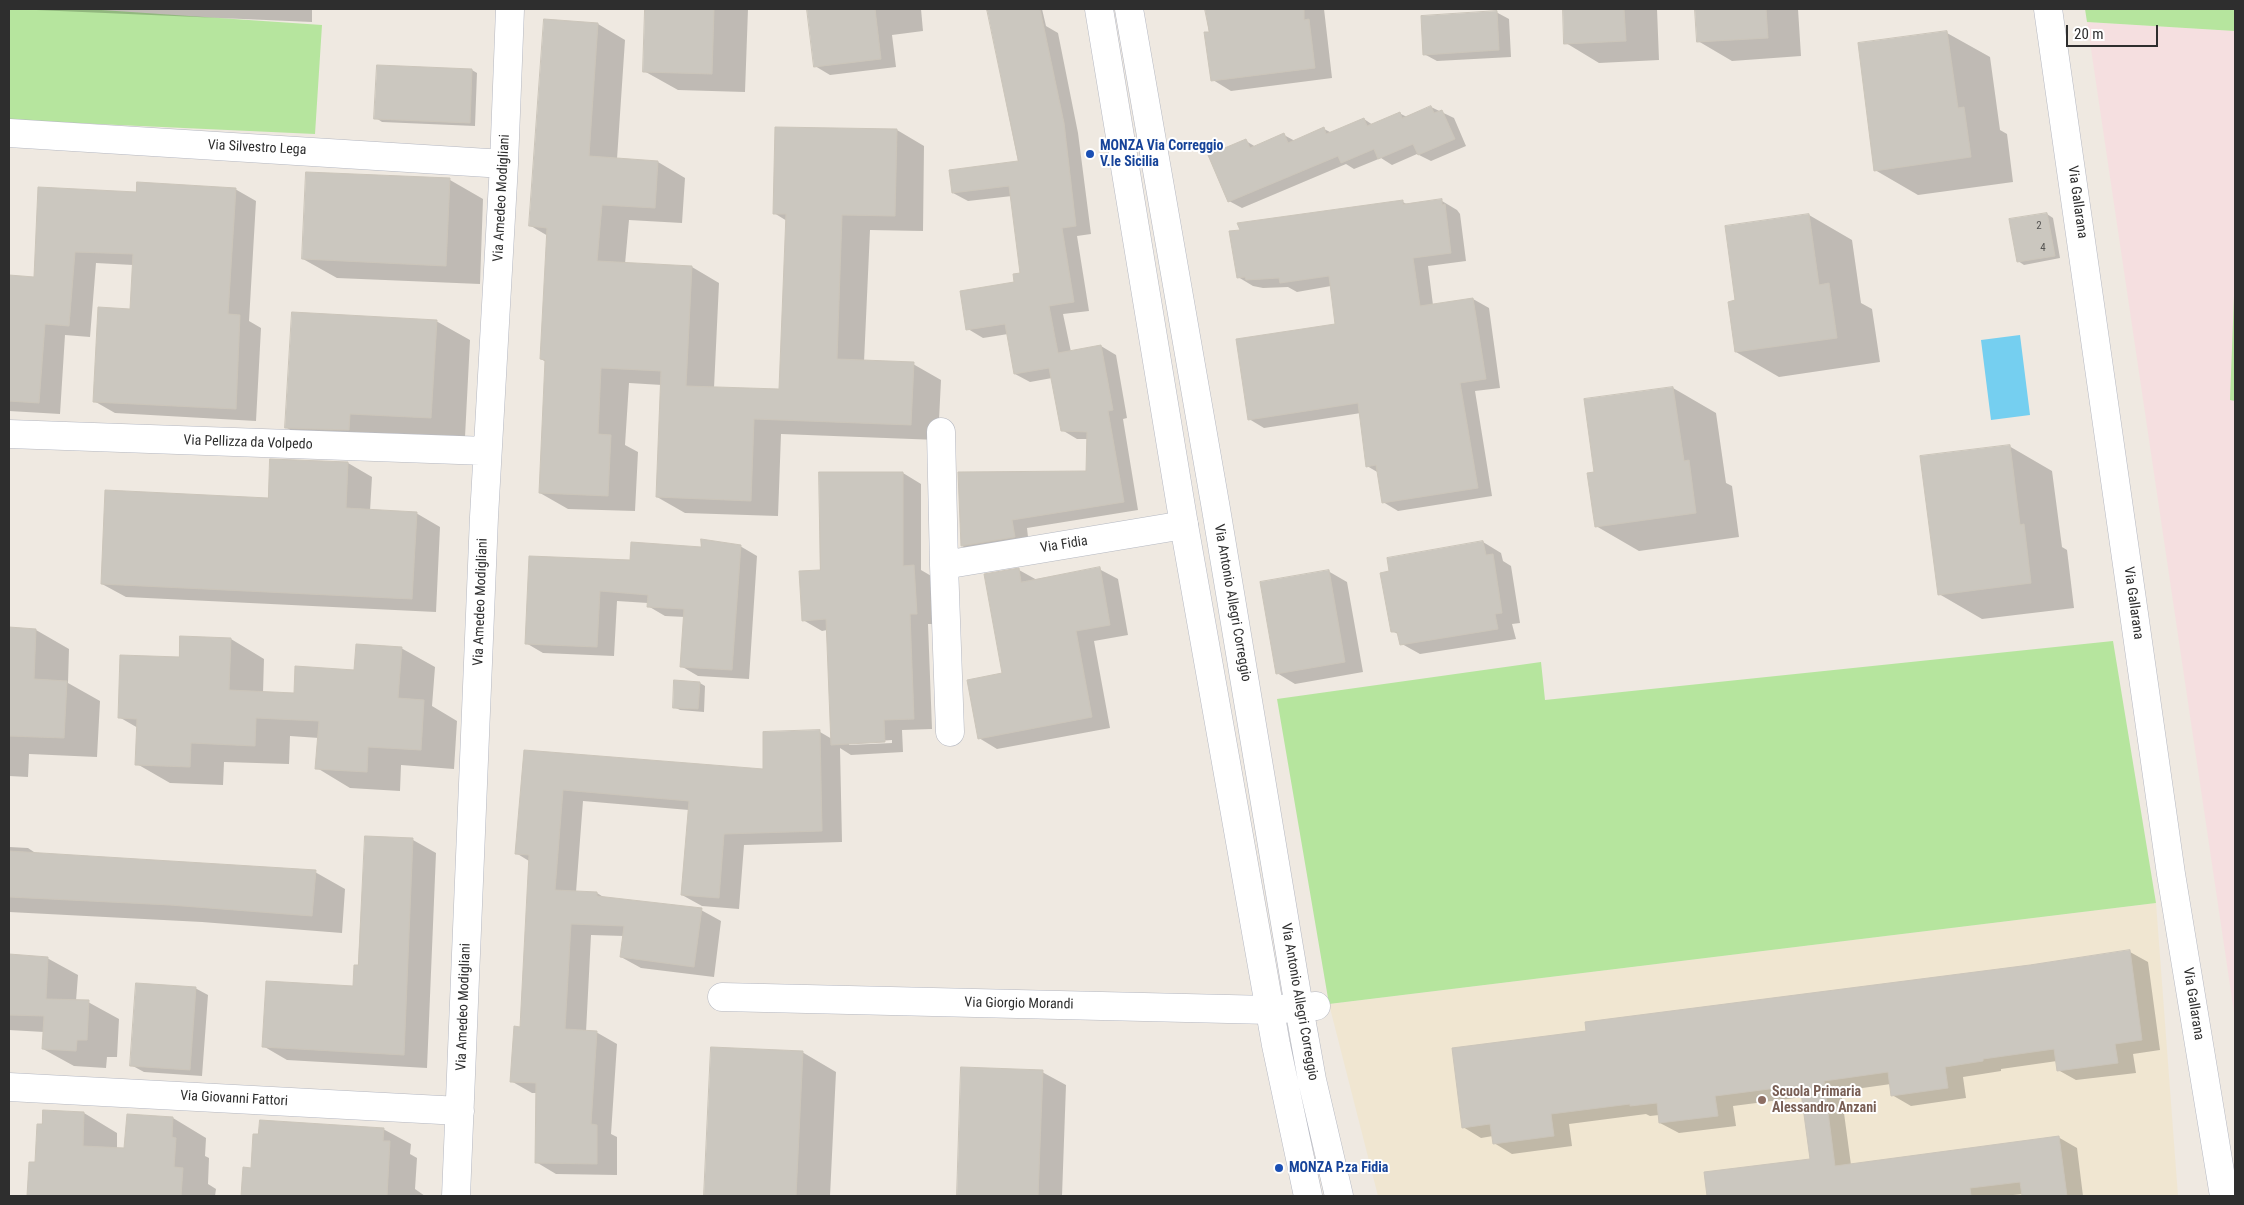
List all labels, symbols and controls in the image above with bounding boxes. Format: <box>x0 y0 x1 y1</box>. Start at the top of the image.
scale bar <box>2069 15 2162 47</box>
text: 20 m <box>2074 25 2104 43</box>
street label: Via Amedeo Modigliani <box>490 134 514 262</box>
street label: Via Silvestro Lega <box>207 137 307 159</box>
place label: MONZA Via Correggio V.le Sicilia <box>1100 138 1224 170</box>
marker: MONZA Via Correggio V.le Sicilia <box>1084 148 1096 160</box>
street label: Via Gallarana <box>2064 165 2090 239</box>
house number: 2 <box>2036 219 2042 233</box>
house number: 4 <box>2040 241 2046 255</box>
street label: Via Pellizza da Volpedo <box>183 432 313 454</box>
street label: Via Antonio Allegri Correggio <box>1210 523 1254 683</box>
street label: Via Fidia <box>1039 533 1089 557</box>
street label: Via Amedeo Modigliani <box>470 538 492 666</box>
street label: Via Gallarana <box>2120 566 2146 640</box>
street label: Via Antonio Allegri Correggio <box>1277 922 1321 1082</box>
street label: Via Amedeo Modigliani <box>453 943 475 1071</box>
street label: Via Gallarana <box>2179 966 2207 1042</box>
street label: Via Giorgio Morandi <box>964 995 1074 1013</box>
place label: Scuola Primaria Alessandro Anzani <box>1772 1084 1877 1116</box>
street label: Via Giovanni Fattori <box>180 1088 288 1110</box>
marker: Scuola Primaria Alessandro Anzani <box>1756 1094 1768 1106</box>
place label: MONZA P.za Fidia <box>1289 1160 1388 1176</box>
marker: MONZA P.za Fidia <box>1273 1162 1285 1174</box>

